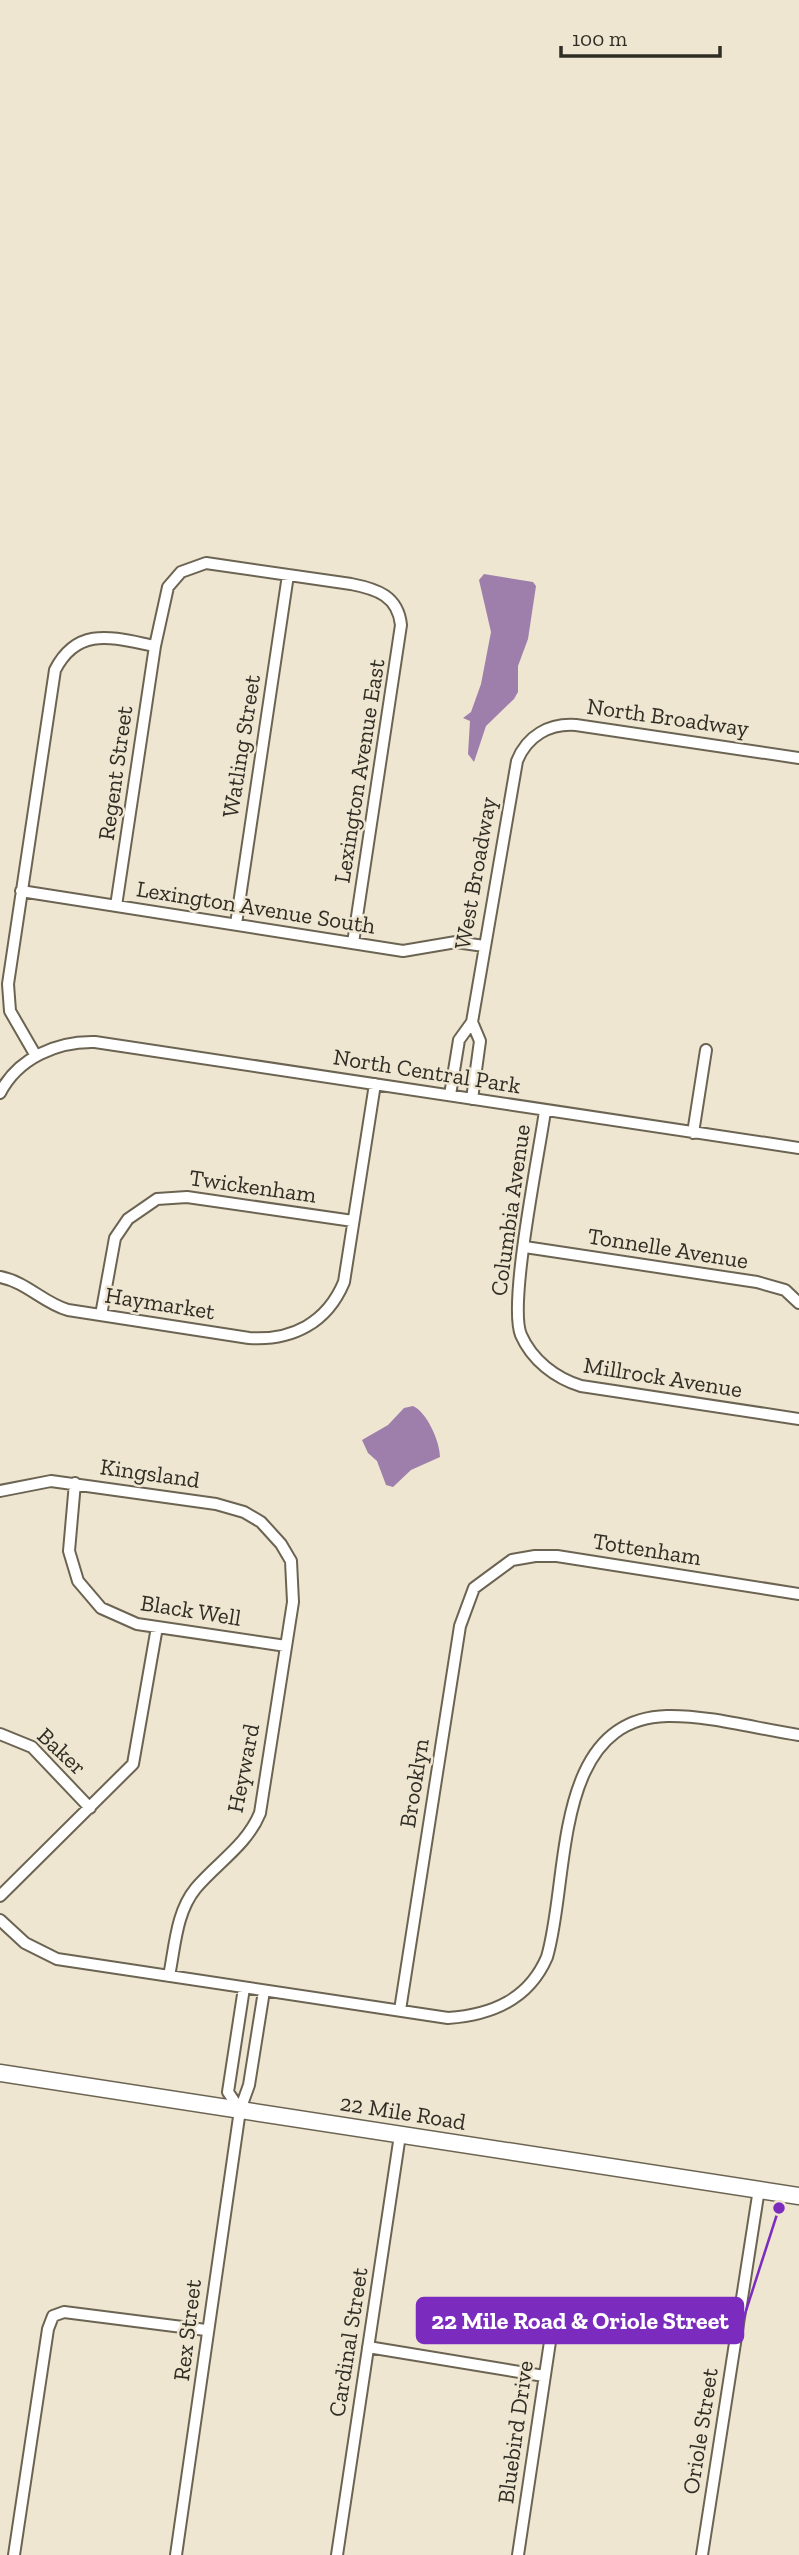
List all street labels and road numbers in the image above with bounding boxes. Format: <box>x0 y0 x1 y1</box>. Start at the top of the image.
street label: Lexington Avenue East <box>327 656 391 885</box>
street label: Watling Street <box>216 672 266 819</box>
street label: North Broadway <box>585 692 751 742</box>
street label: Regent Street <box>92 703 138 842</box>
street label: West Broadway <box>448 795 502 951</box>
street label: Lexington Avenue South <box>134 874 378 940</box>
street label: North Central Park <box>331 1042 523 1100</box>
street label: Columbia Avenue <box>484 1123 536 1297</box>
street label: Twickenham <box>188 1163 318 1209</box>
street label: Tonnelle Avenue <box>586 1221 750 1275</box>
street label: Haymarket <box>103 1280 217 1326</box>
street label: Millrock Avenue <box>582 1351 744 1403</box>
street label: Kingsland <box>98 1452 202 1494</box>
street label: Tottenham <box>591 1527 703 1571</box>
street label: Black Well <box>139 1588 243 1632</box>
street label: Baker <box>32 1721 92 1781</box>
street label: Heyward <box>221 1721 265 1815</box>
street label: Brooklyn <box>393 1736 435 1830</box>
street label: 22 Mile Road <box>338 2088 468 2136</box>
street label: Cardinal Street <box>322 2265 374 2419</box>
street label: Rex Street <box>167 2277 207 2382</box>
street label: Bluebird Drive <box>491 2359 539 2505</box>
street label: Oriole Street <box>676 2365 724 2496</box>

